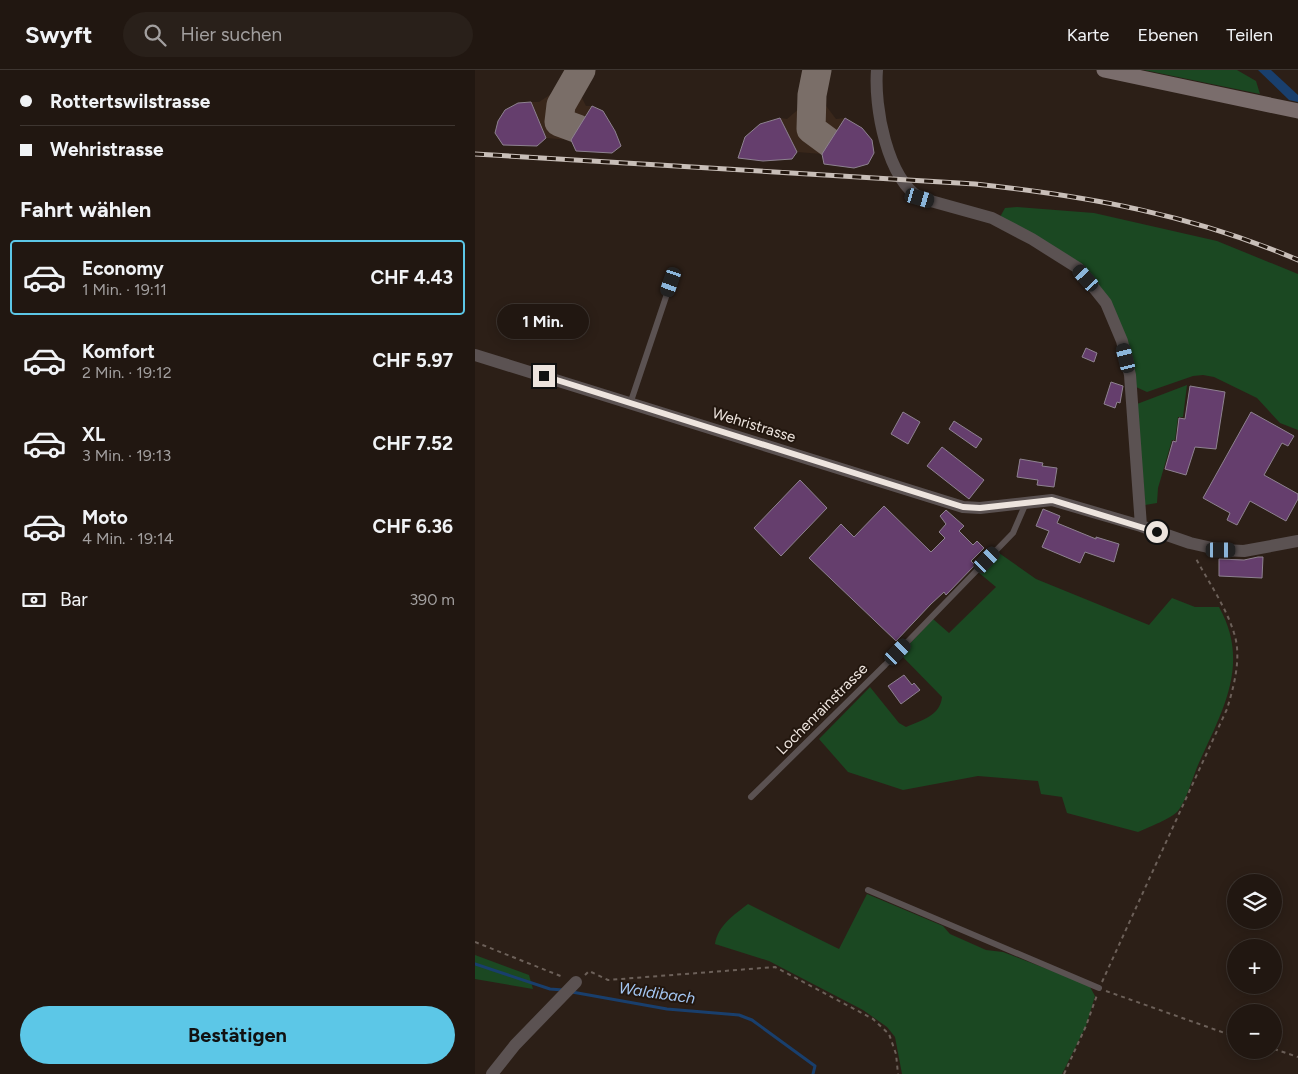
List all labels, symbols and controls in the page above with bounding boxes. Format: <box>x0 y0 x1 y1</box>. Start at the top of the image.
search box <box>123 12 473 57</box>
text: Swyft <box>25 20 93 49</box>
icon: search <box>141 21 169 49</box>
text: Hier suchen <box>181 23 282 46</box>
text: Karte <box>1067 24 1109 46</box>
text: Ebenen <box>1137 24 1198 46</box>
text: Teilen <box>1226 24 1273 46</box>
text: Rottertswilstrasse <box>50 90 210 113</box>
text: Wehristrasse <box>50 138 163 161</box>
car <box>903 187 936 209</box>
text: Fahrt wählen <box>20 196 151 223</box>
icon: car <box>22 255 67 300</box>
text: Economy <box>82 257 164 280</box>
car <box>1070 262 1101 294</box>
car <box>659 265 682 299</box>
text: CHF 4.43 <box>371 266 453 289</box>
text: 1 Min. · 19:11 <box>82 280 167 299</box>
callout: 1 Min. <box>498 304 590 338</box>
text: 1 Min. <box>522 312 564 331</box>
icon: car <box>22 338 67 383</box>
text: Komfort <box>82 340 155 363</box>
car <box>1115 342 1136 374</box>
text: CHF 5.97 <box>373 349 453 372</box>
text: 2 Min. · 19:12 <box>82 363 172 382</box>
route end <box>533 365 555 387</box>
street label: Wehristrasse <box>710 404 798 446</box>
icon: car <box>22 421 67 466</box>
text: XL <box>82 423 105 446</box>
text: CHF 7.52 <box>373 432 453 455</box>
text: 3 Min. · 19:13 <box>82 446 171 465</box>
icon: car <box>22 504 67 549</box>
text: Moto <box>82 506 128 529</box>
text: CHF 6.36 <box>373 515 453 538</box>
route start <box>1146 521 1168 543</box>
text: 4 Min. · 19:14 <box>82 529 174 548</box>
car <box>1206 543 1236 558</box>
car <box>971 544 1002 576</box>
icon: cash <box>20 586 48 614</box>
text: Bar <box>60 588 88 611</box>
text: 390 m <box>409 590 455 609</box>
car <box>882 636 913 668</box>
street label: Lochenrainstrasse <box>773 660 871 758</box>
map controls <box>1227 874 1282 1059</box>
button: layers <box>1227 874 1282 929</box>
button: + <box>1227 939 1282 994</box>
water label: Waldibach <box>617 978 697 1008</box>
button: − <box>1227 1004 1282 1059</box>
button: Bestätigen <box>20 1006 455 1064</box>

